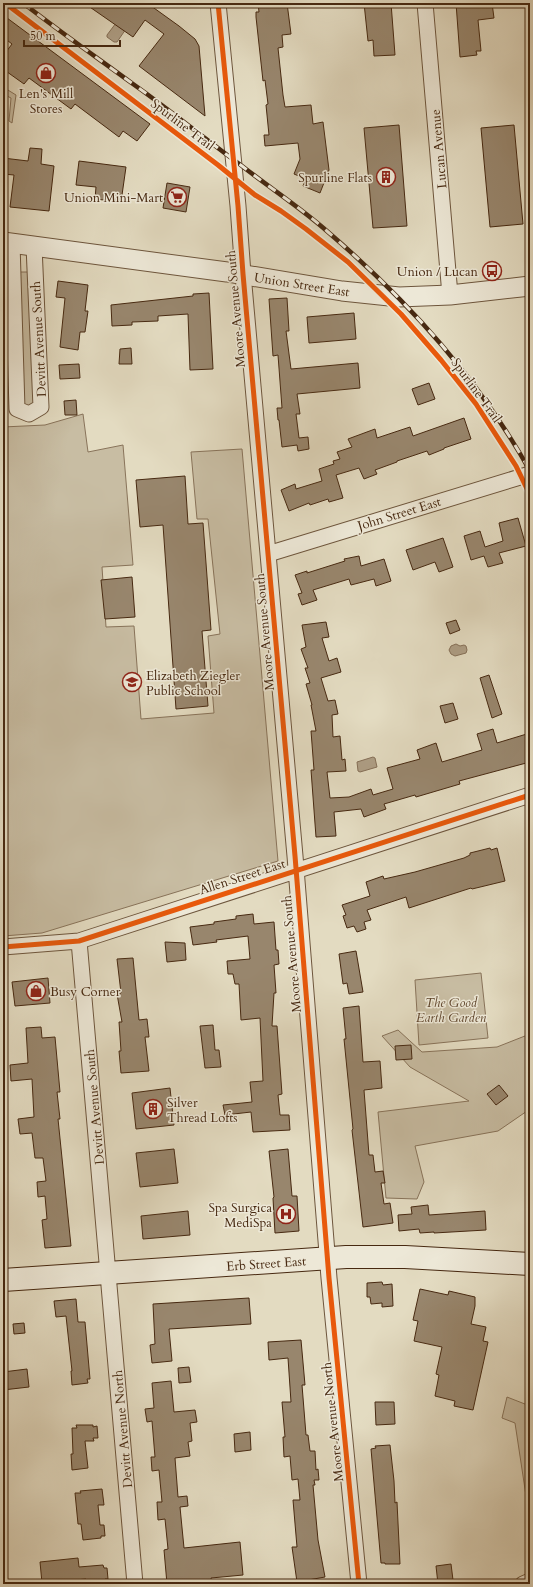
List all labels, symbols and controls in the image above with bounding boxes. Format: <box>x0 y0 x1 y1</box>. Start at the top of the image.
scale bar <box>24 22 120 48</box>
text: 50 m <box>30 28 57 44</box>
shop icon: Len's Mill Stores <box>35 62 57 84</box>
place label: Len's Mill Stores <box>19 85 74 118</box>
street label: Spurline Trail <box>147 95 219 155</box>
street label: Lucan Avenue <box>427 108 451 189</box>
building icon: Spurline Flats <box>375 166 397 188</box>
place label: Spurline Flats <box>298 169 372 187</box>
supermarket icon: Union Mini-Mart <box>166 186 188 208</box>
place label: Union Mini-Mart <box>64 189 163 207</box>
street label: Moore Avenue South <box>222 249 250 368</box>
bus stop icon: Union / Lucan <box>481 260 503 282</box>
place label: Union / Lucan <box>397 263 479 281</box>
street label: Union Street East <box>253 269 351 301</box>
street label: Devitt Avenue South <box>27 281 51 397</box>
street label: Spurline Trail <box>447 355 506 427</box>
street label: John Street East <box>353 493 443 536</box>
street label: Moore Avenue South <box>251 572 279 691</box>
place label: Elizabeth Ziegler Public School <box>146 667 240 700</box>
school or university icon: Elizabeth Ziegler Public School <box>121 671 143 693</box>
street label: Allen Street East <box>197 855 288 899</box>
street label: Moore Avenue South <box>278 894 306 1013</box>
shop icon: Busy Corner <box>25 980 47 1002</box>
place label: Busy Corner <box>50 983 121 1001</box>
park label: The Good Earth Garden <box>416 994 487 1027</box>
street label: Devitt Avenue South <box>81 1048 109 1165</box>
place label: Silver Thread Lofts <box>167 1094 238 1127</box>
building icon: Silver Thread Lofts <box>142 1098 164 1120</box>
place label: Spa Surgica MediSpa <box>209 1199 272 1232</box>
hospital icon: Spa Surgica MediSpa <box>275 1203 297 1225</box>
street label: Erb Street East <box>225 1252 307 1276</box>
street label: Moore Avenue North <box>318 1361 348 1483</box>
street label: Devitt Avenue North <box>109 1369 137 1489</box>

